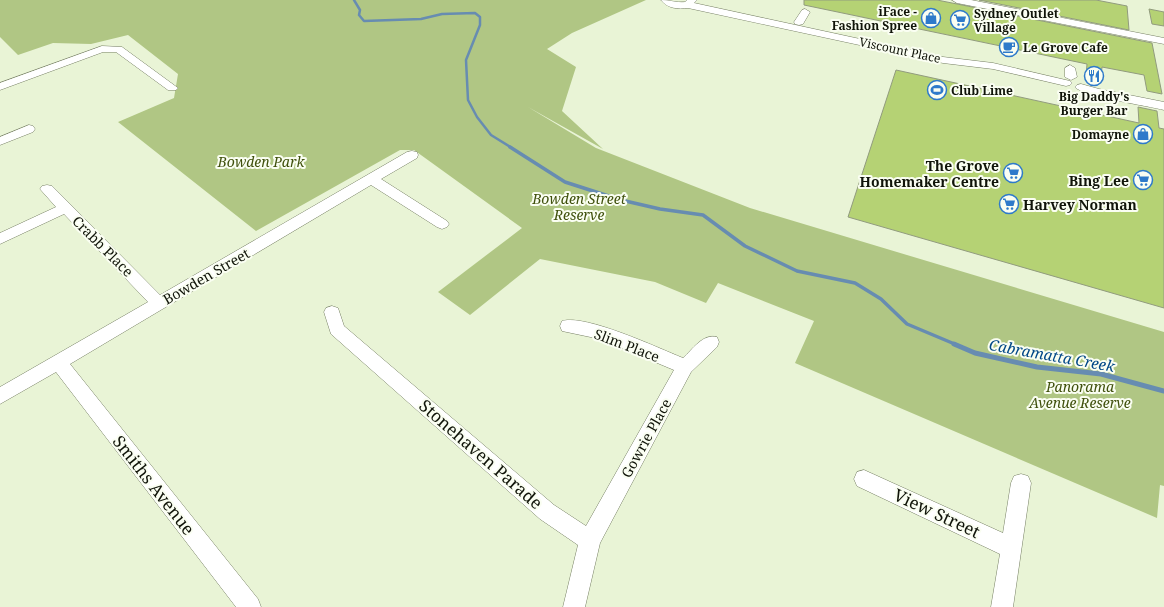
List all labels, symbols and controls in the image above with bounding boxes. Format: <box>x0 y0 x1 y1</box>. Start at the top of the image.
place label: iFace - Fashion Spree <box>832 3 917 34</box>
place label: Sydney Outlet Village <box>974 5 1059 36</box>
shop icon: iFace - Fashion Spree <box>920 7 942 29</box>
supermarket icon: Sydney Outlet Village <box>949 9 971 31</box>
street label: Viscount Place <box>858 33 942 67</box>
cafe icon: Le Grove Cafe <box>998 36 1020 58</box>
place label: Le Grove Cafe <box>1023 39 1108 56</box>
restaurant icon: Big Daddy's Burger Bar <box>1083 65 1105 87</box>
sports icon: Club Lime <box>926 79 948 101</box>
place label: Club Lime <box>951 82 1013 99</box>
place label: Big Daddy's Burger Bar <box>1059 88 1129 119</box>
shop icon: Domayne <box>1132 123 1154 145</box>
place label: Domayne <box>1072 126 1129 143</box>
park label: Bowden Park <box>217 152 306 171</box>
place label: The Grove Homemaker Centre <box>860 156 999 191</box>
supermarket icon: The Grove Homemaker Centre <box>1002 162 1024 184</box>
supermarket icon: Bing Lee <box>1132 169 1154 191</box>
place label: Bing Lee <box>1069 171 1129 190</box>
park label: Bowden Street Reserve <box>531 189 627 224</box>
supermarket icon: Harvey Norman <box>998 193 1020 215</box>
place label: Harvey Norman <box>1023 195 1137 214</box>
street label: Crabb Place <box>68 211 138 281</box>
street label: Bowden Street <box>159 243 253 309</box>
street label: Slim Place <box>592 324 662 366</box>
water label: Cabramatta Creek <box>988 334 1117 376</box>
park label: Panorama Avenue Reserve <box>1028 377 1131 412</box>
street label: Stonehaven Parade <box>414 394 548 514</box>
street label: Gowrie Place <box>617 395 675 481</box>
street label: Smiths Avenue <box>108 430 200 540</box>
street label: View Street <box>890 483 984 543</box>

